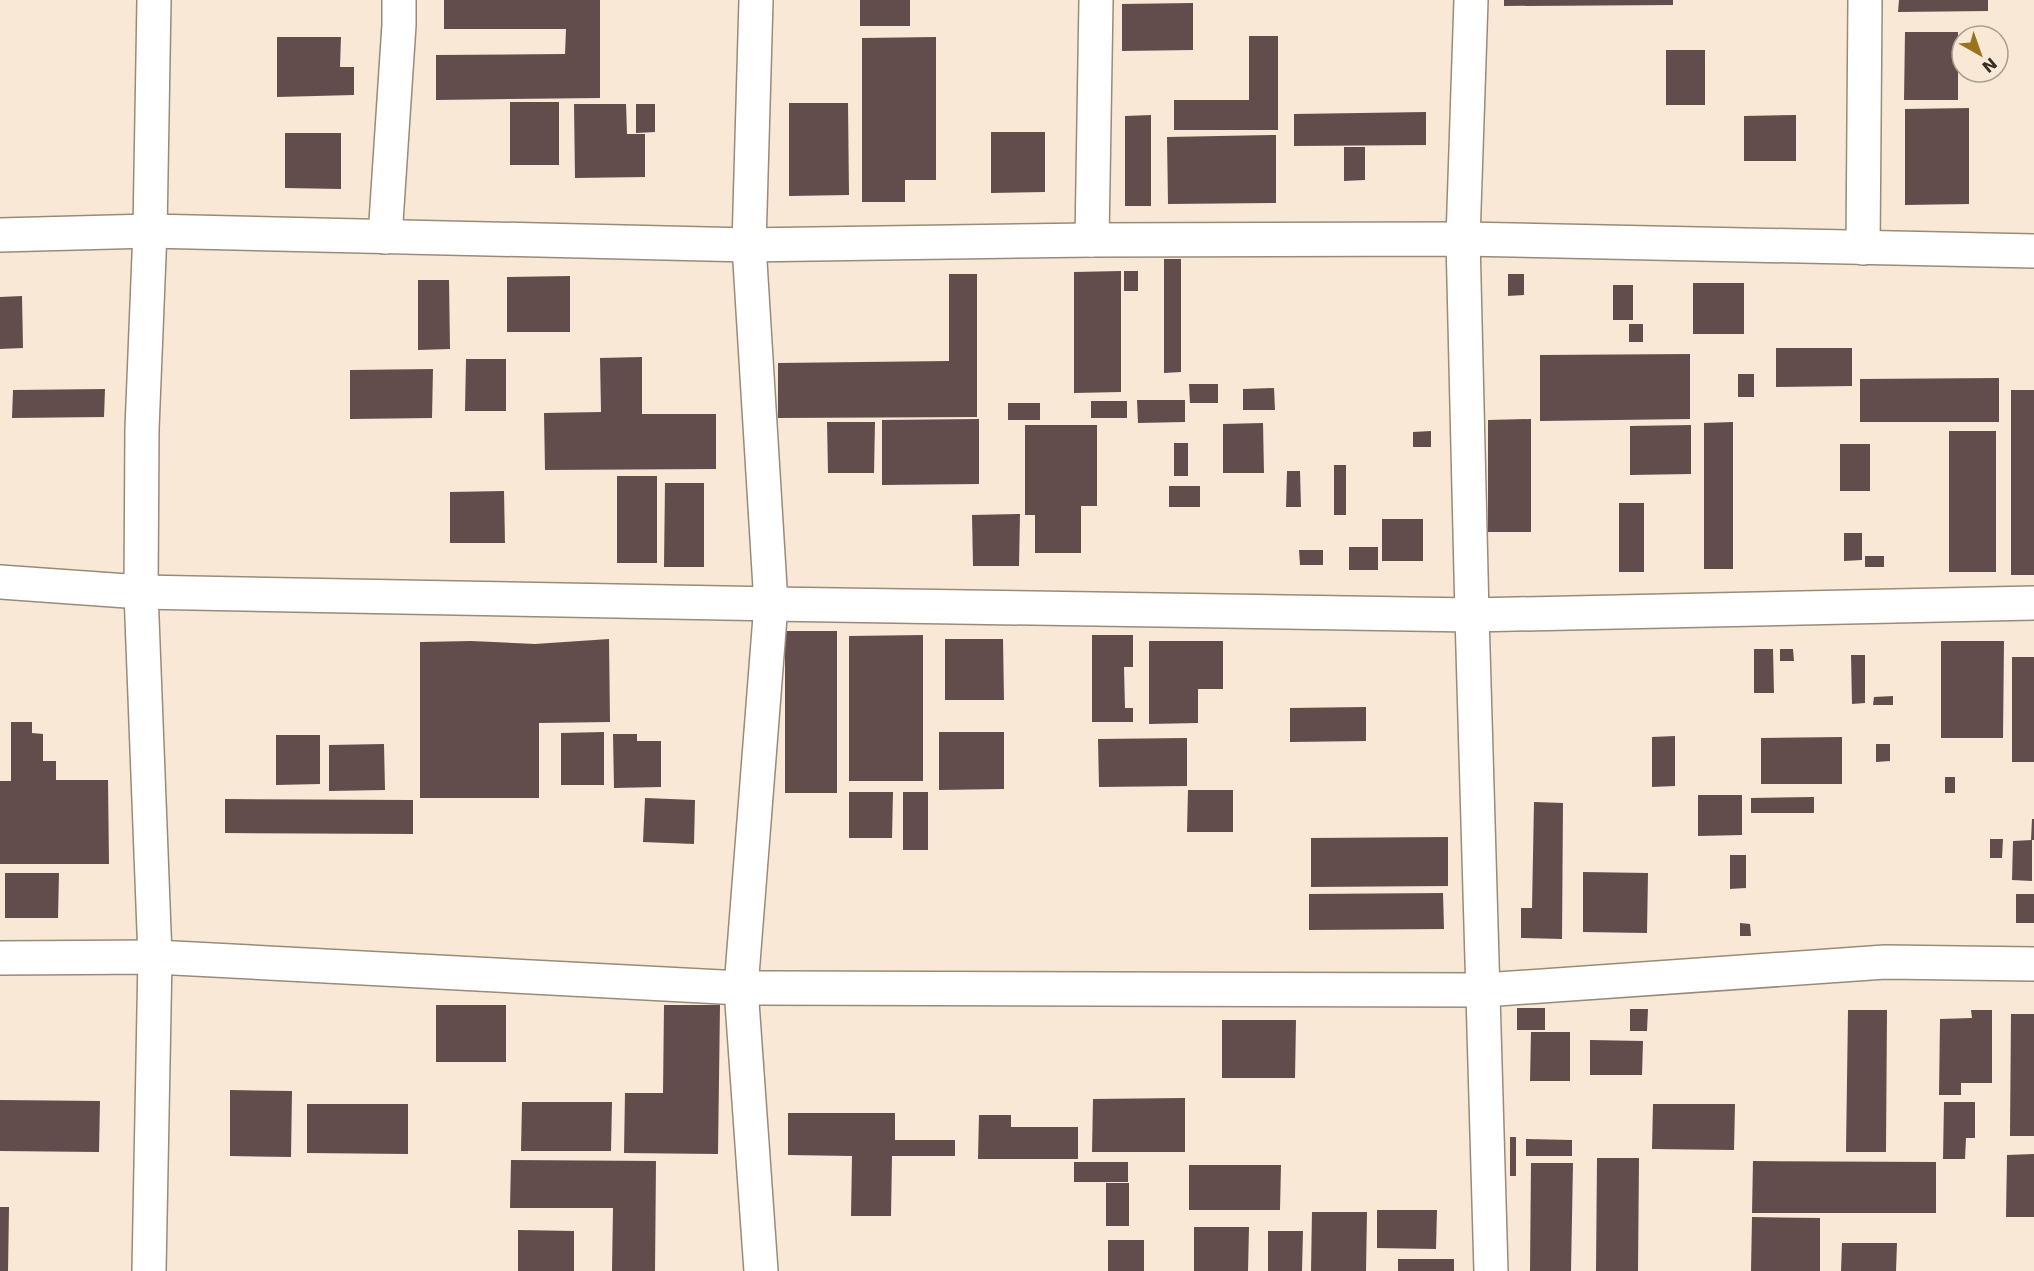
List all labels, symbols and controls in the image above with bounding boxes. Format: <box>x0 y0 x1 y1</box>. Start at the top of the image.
north arrow <box>1950 24 2010 84</box>
text: N <box>1978 54 2001 77</box>

